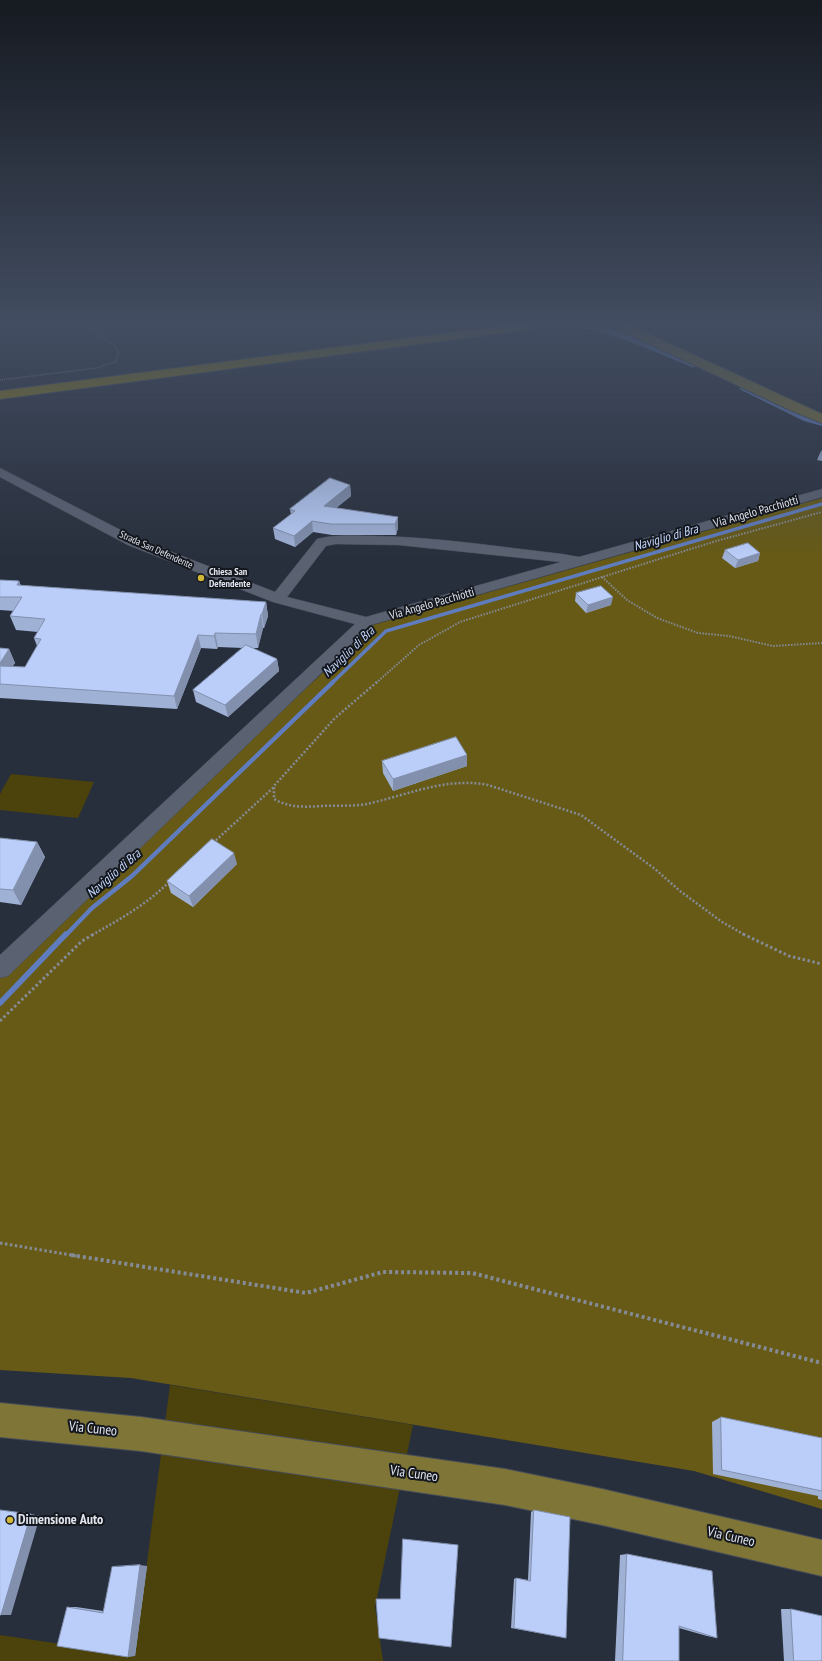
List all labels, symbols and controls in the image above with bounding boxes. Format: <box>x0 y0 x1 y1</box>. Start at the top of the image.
street label: Via Angelo Pacchiotti <box>712 493 800 531</box>
water label: Naviglio di Bra <box>632 521 700 555</box>
street label: Strada San Defendente <box>117 528 195 572</box>
place label: Chiesa San Defendente <box>209 566 250 590</box>
marker: Chiesa San Defendente <box>196 573 206 583</box>
street label: Via Angelo Pacchiotti <box>388 585 476 623</box>
water label: Naviglio di Bra <box>320 623 378 681</box>
water label: Naviglio di Bra <box>84 846 144 902</box>
street label: Via Cuneo <box>68 1418 118 1440</box>
street label: Via Cuneo <box>389 1462 439 1486</box>
place label: Dimensione Auto <box>18 1512 103 1528</box>
marker: Dimensione Auto <box>5 1515 15 1525</box>
street label: Via Cuneo <box>706 1523 756 1551</box>

